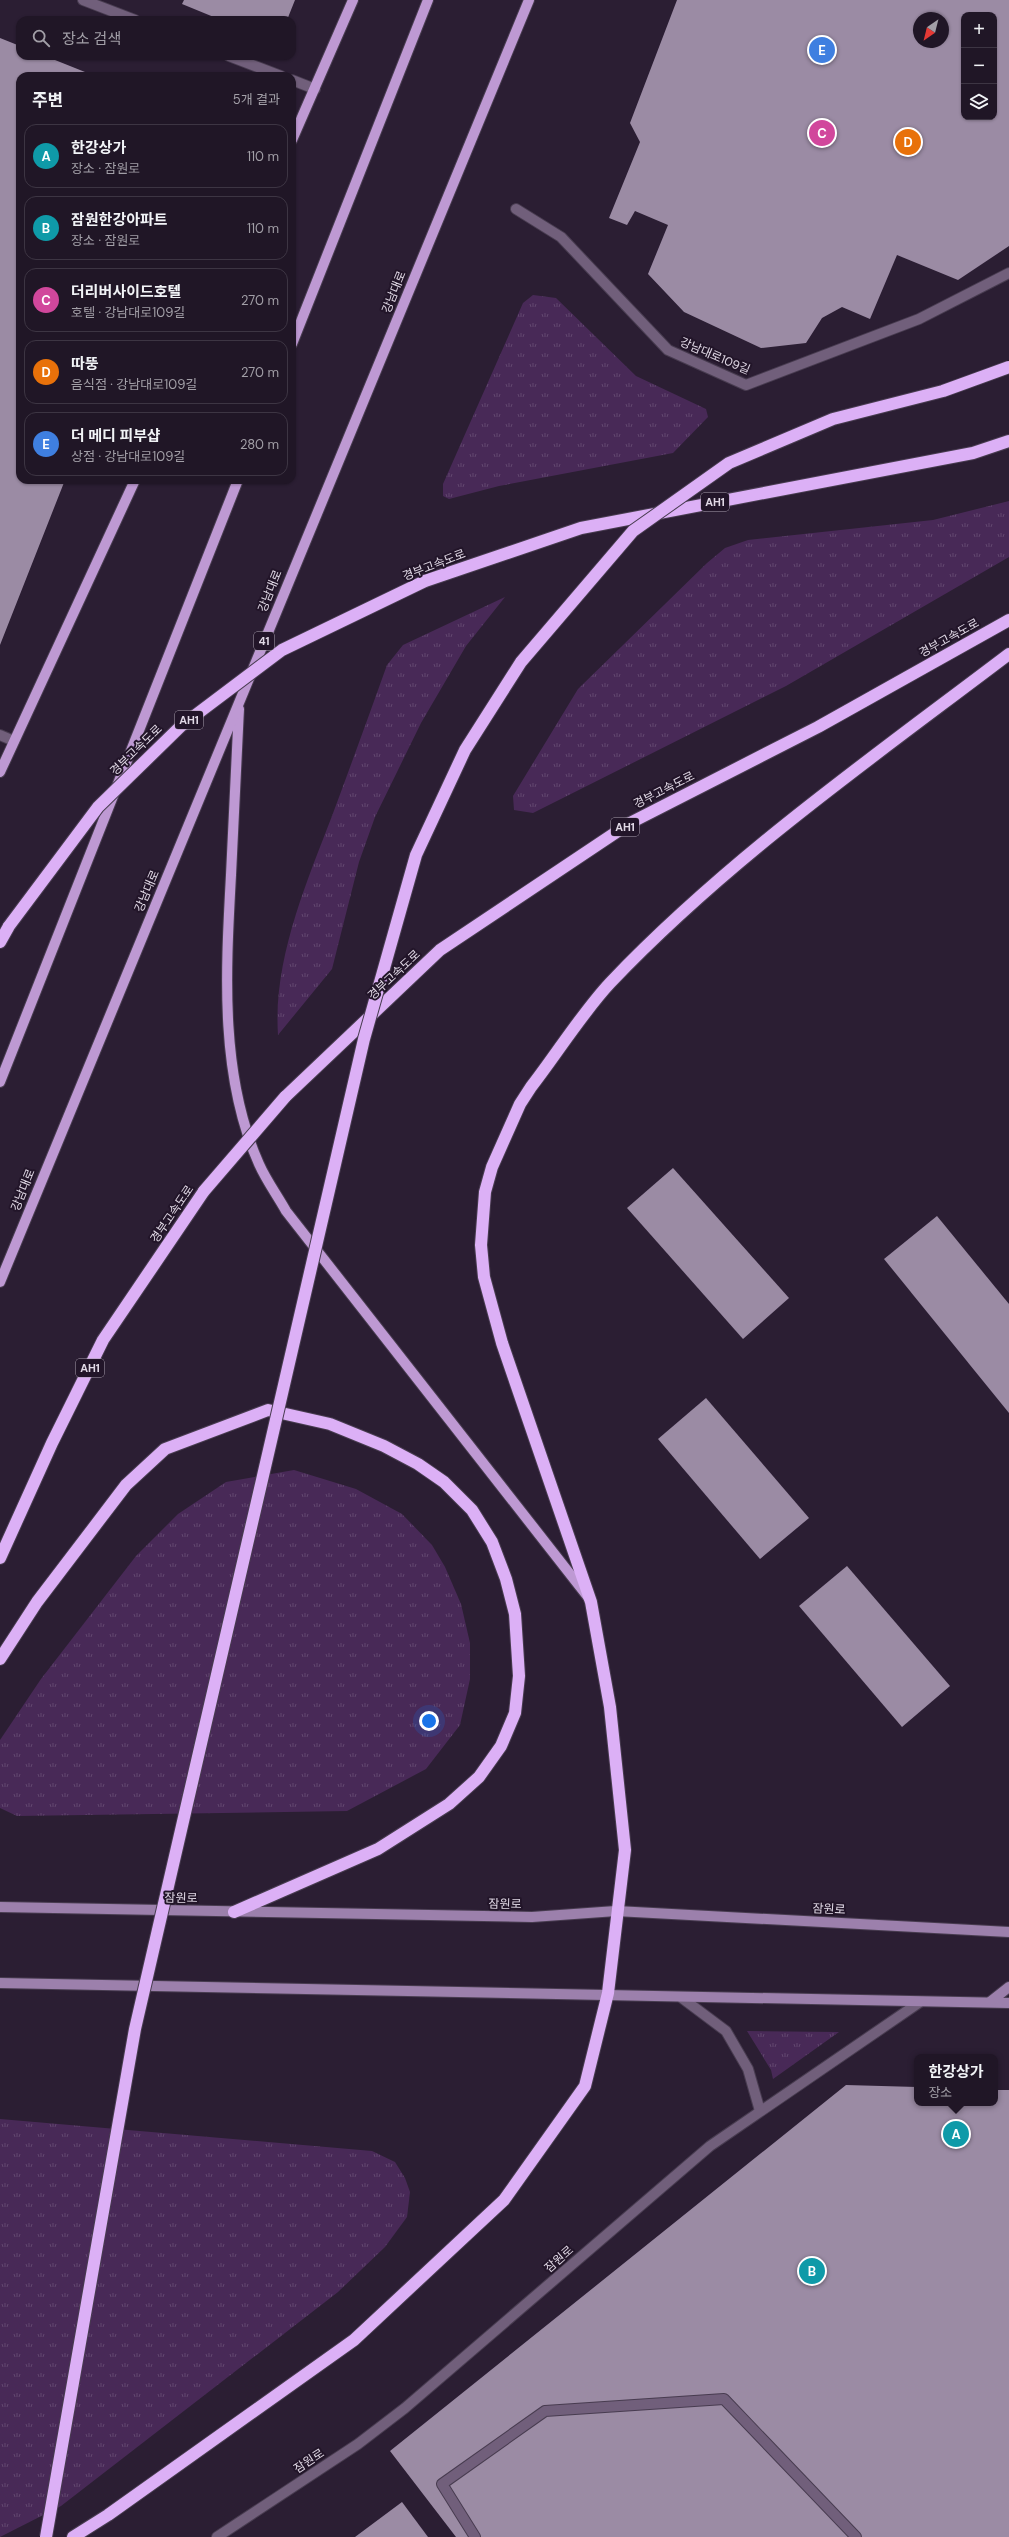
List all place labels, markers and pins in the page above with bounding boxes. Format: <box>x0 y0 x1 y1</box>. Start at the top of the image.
pin: E <box>809 35 835 65</box>
pin: C <box>809 118 835 148</box>
pin: D <box>895 127 921 157</box>
pin: A <box>943 2119 969 2149</box>
pin: B <box>799 2256 825 2286</box>

